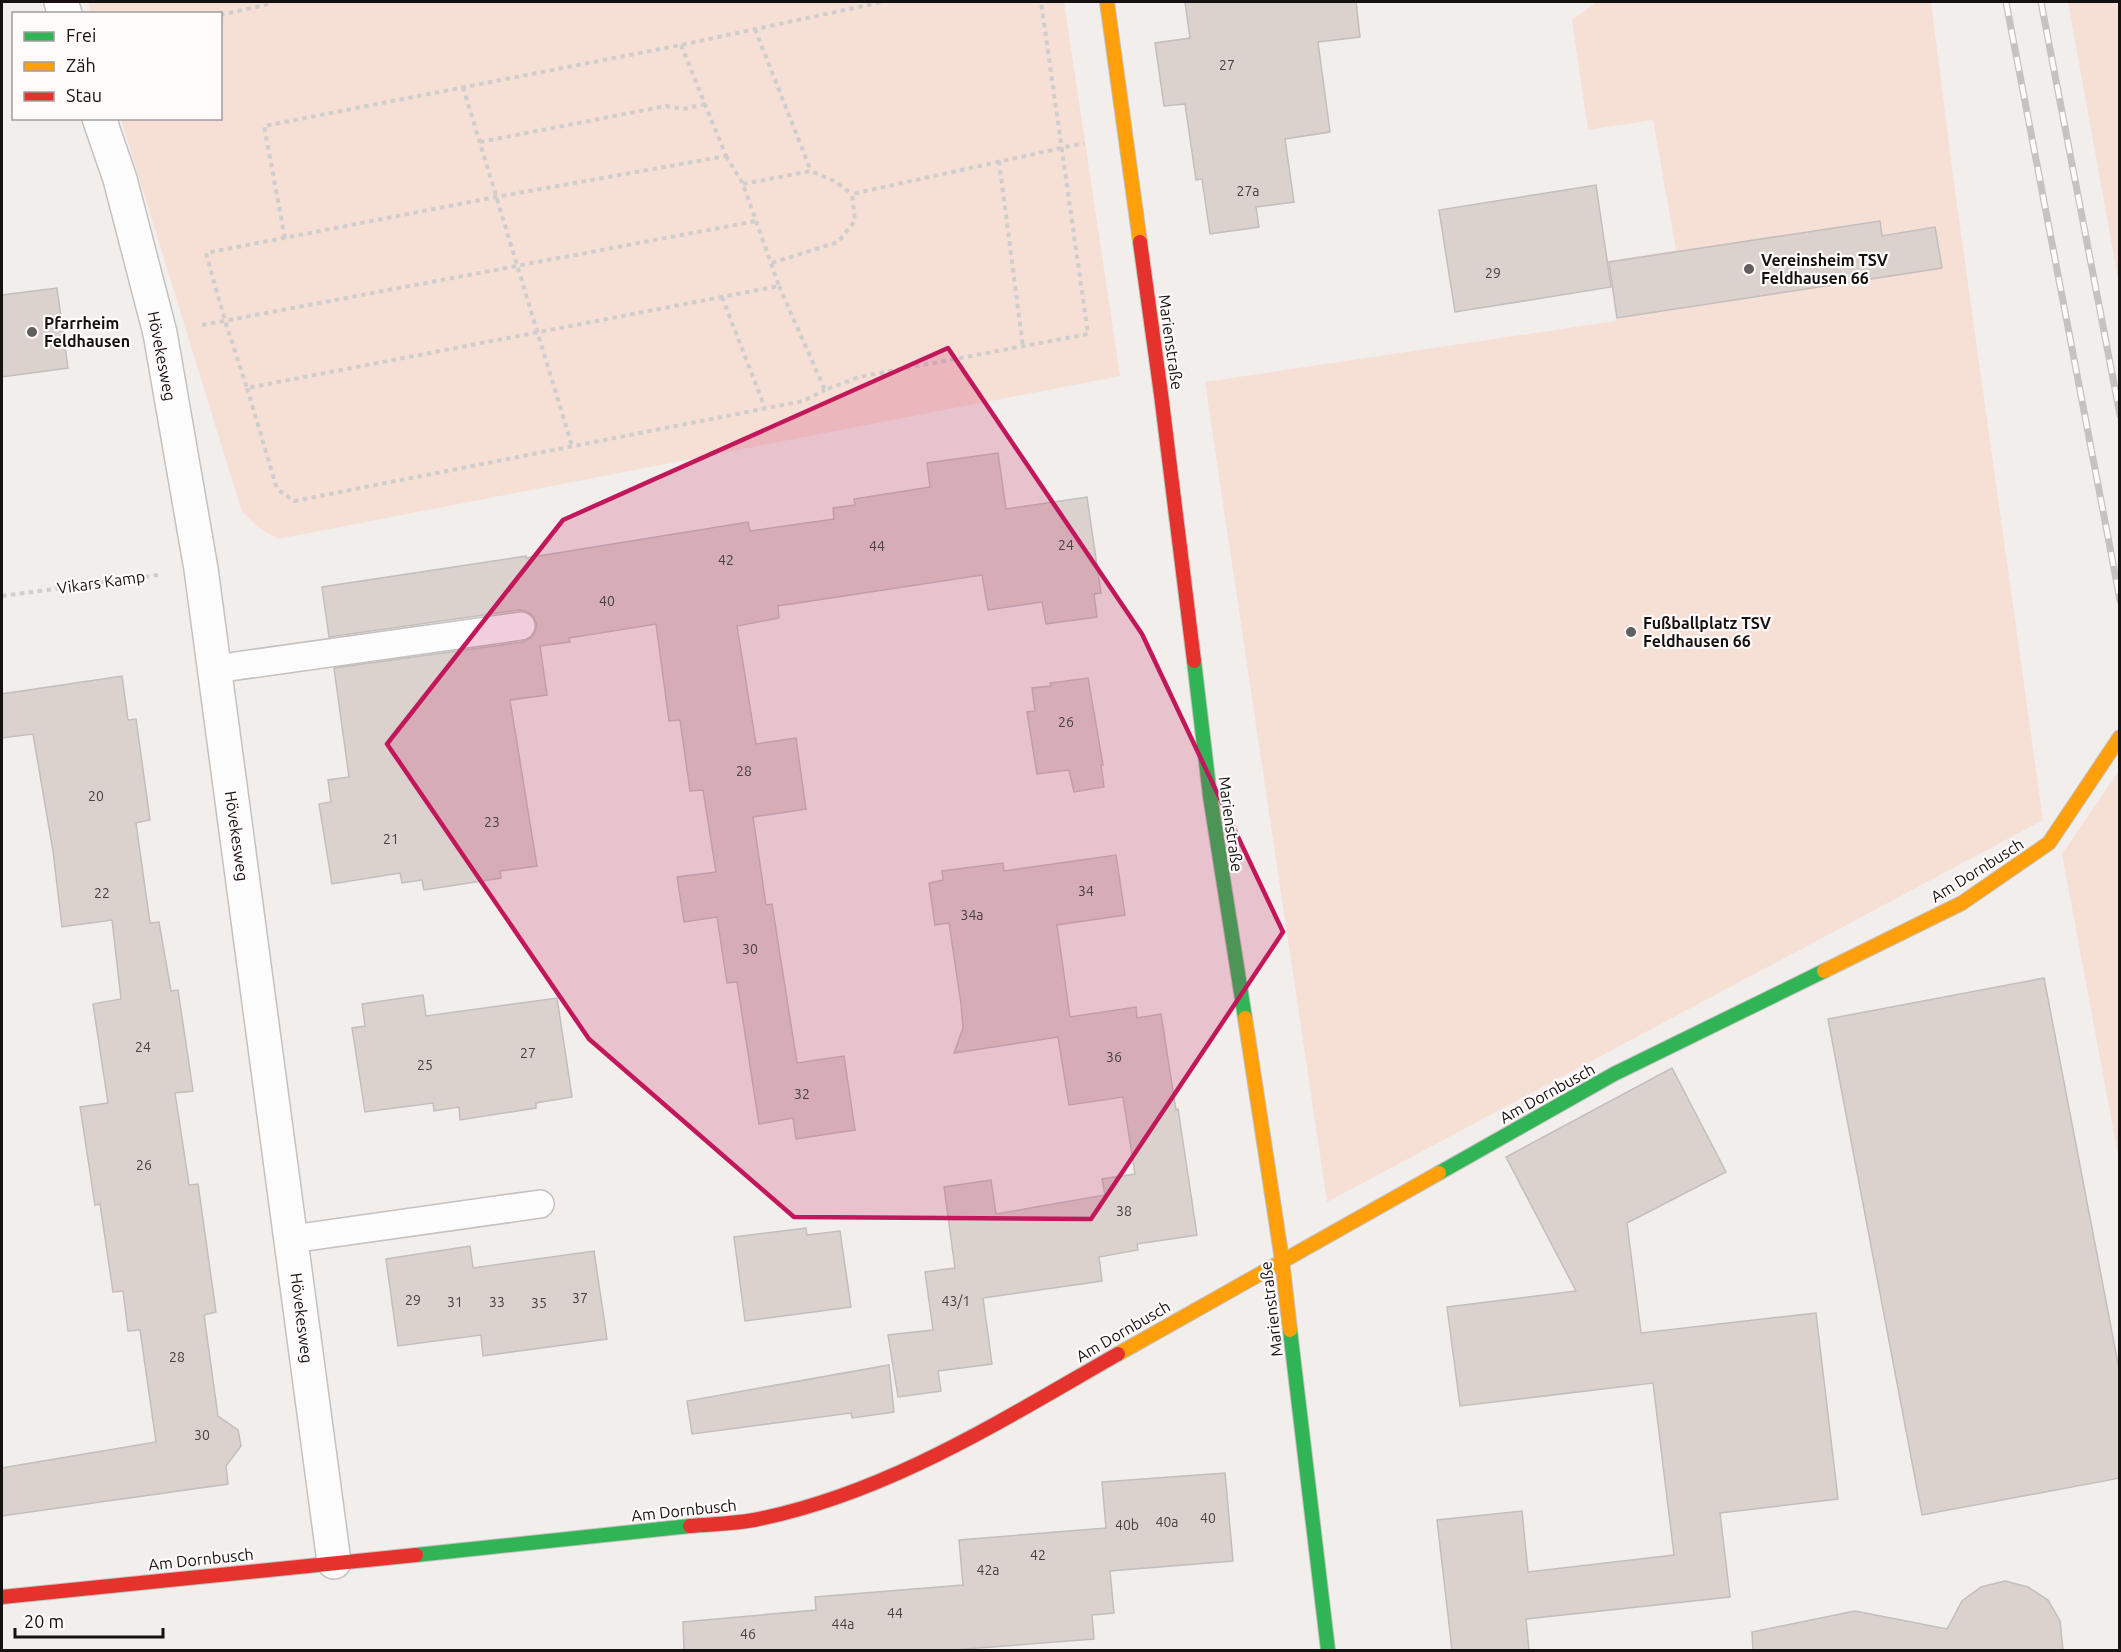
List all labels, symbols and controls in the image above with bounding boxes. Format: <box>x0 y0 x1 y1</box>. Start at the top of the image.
legend <box>12 12 222 120</box>
text: Frei <box>66 25 96 45</box>
text: Zäh <box>66 55 96 75</box>
house number: 27 <box>1219 57 1235 73</box>
text: Stau <box>66 85 102 105</box>
house number: 27a <box>1237 183 1260 199</box>
place label: Vereinsheim TSV Feldhausen 66 <box>1761 251 1889 287</box>
marker: Vereinsheim TSV Feldhausen 66 <box>1742 262 1756 276</box>
house number: 29 <box>1485 265 1501 281</box>
street label: Marienstraße <box>1155 293 1187 391</box>
street label: Hövekesweg <box>144 310 180 402</box>
place label: Pfarrheim Feldhausen <box>44 314 130 350</box>
marker: Pfarrheim Feldhausen <box>25 325 39 339</box>
house number: 24 <box>1058 537 1074 553</box>
house number: 44 <box>869 538 885 554</box>
house number: 42 <box>718 552 734 568</box>
street label: Vikars Kamp <box>56 567 146 597</box>
house number: 40 <box>599 593 615 609</box>
place label: Fußballplatz TSV Feldhausen 66 <box>1643 614 1772 650</box>
marker: Fußballplatz TSV Feldhausen 66 <box>1624 625 1638 639</box>
house number: 26 <box>1058 714 1074 730</box>
house number: 28 <box>736 763 752 779</box>
street label: Marienstraße <box>1215 775 1247 873</box>
house number: 20 <box>88 788 104 804</box>
street label: Hövekesweg <box>222 790 252 882</box>
house number: 23 <box>484 814 500 830</box>
house number: 21 <box>383 831 399 847</box>
street label: Am Dornbusch <box>1927 834 2027 906</box>
house number: 34 <box>1078 883 1094 899</box>
house number: 22 <box>94 885 110 901</box>
house number: 34a <box>961 907 984 923</box>
house number: 30 <box>742 941 758 957</box>
house number: 24 <box>135 1039 151 1055</box>
house number: 27 <box>520 1045 536 1061</box>
house number: 36 <box>1106 1049 1122 1065</box>
house number: 25 <box>417 1057 433 1073</box>
street label: Am Dornbusch <box>1496 1059 1598 1127</box>
house number: 32 <box>794 1086 810 1102</box>
house number: 26 <box>136 1157 152 1173</box>
house number: 38 <box>1116 1203 1132 1219</box>
street label: Marienstraße <box>1256 1260 1286 1358</box>
street label: Hövekesweg <box>288 1272 316 1364</box>
house number: 37 <box>572 1290 588 1306</box>
house number: 29 <box>405 1292 421 1308</box>
house number: 43/1 <box>942 1293 970 1309</box>
house number: 31 <box>447 1294 463 1310</box>
house number: 33 <box>489 1294 505 1310</box>
house number: 35 <box>531 1295 547 1311</box>
street label: Am Dornbusch <box>1073 1297 1173 1365</box>
house number: 28 <box>169 1349 185 1365</box>
house number: 30 <box>194 1427 210 1443</box>
street label: Am Dornbusch <box>630 1496 738 1524</box>
house number: 40 <box>1200 1510 1216 1526</box>
house number: 40a <box>1156 1514 1179 1530</box>
house number: 40b <box>1115 1517 1139 1533</box>
street label: Am Dornbusch <box>147 1545 255 1573</box>
house number: 42 <box>1030 1547 1046 1563</box>
house number: 42a <box>977 1562 1000 1578</box>
scale bar <box>15 1601 164 1639</box>
house number: 44 <box>887 1605 903 1621</box>
text: 20 m <box>24 1611 64 1631</box>
house number: 44a <box>832 1616 855 1632</box>
house number: 46 <box>740 1626 756 1642</box>

